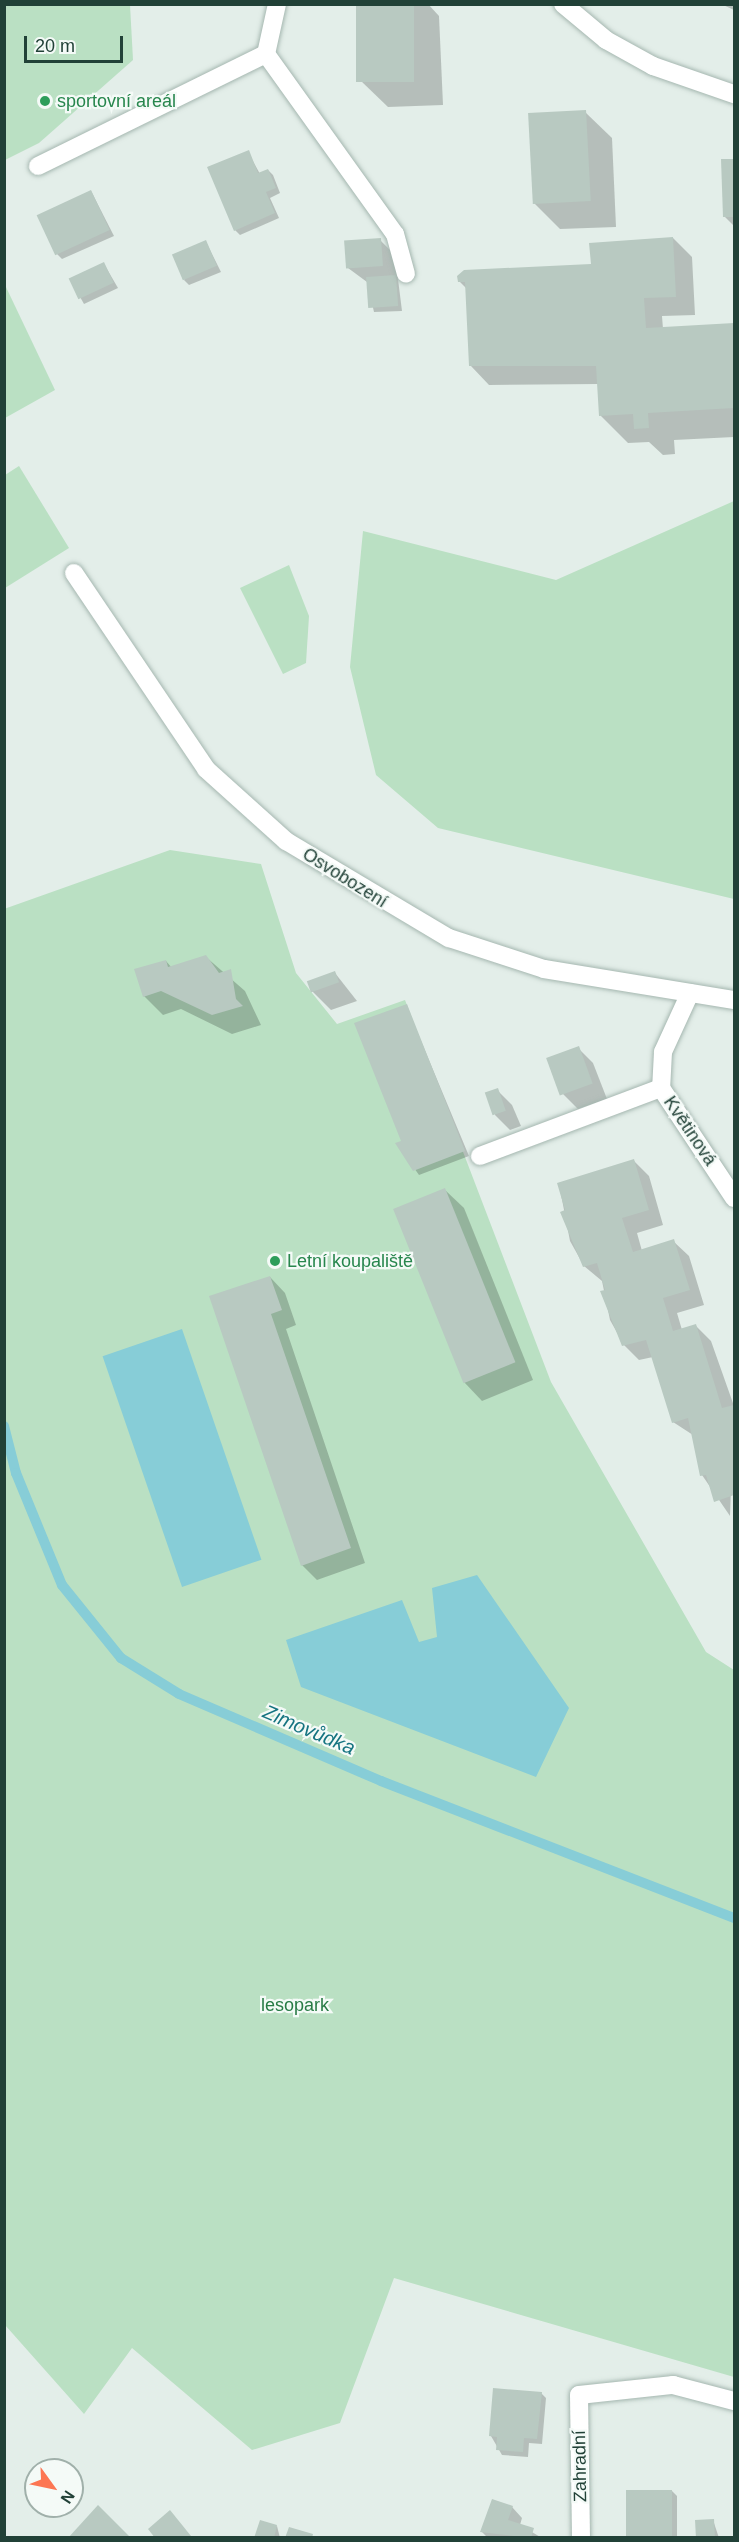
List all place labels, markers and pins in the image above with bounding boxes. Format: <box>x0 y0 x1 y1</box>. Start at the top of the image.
place label: sportovní areál <box>57 90 176 112</box>
marker: sportovní areál <box>38 94 52 108</box>
place label: Letní koupaliště <box>287 1250 413 1272</box>
marker: Letní koupaliště <box>268 1254 282 1268</box>

